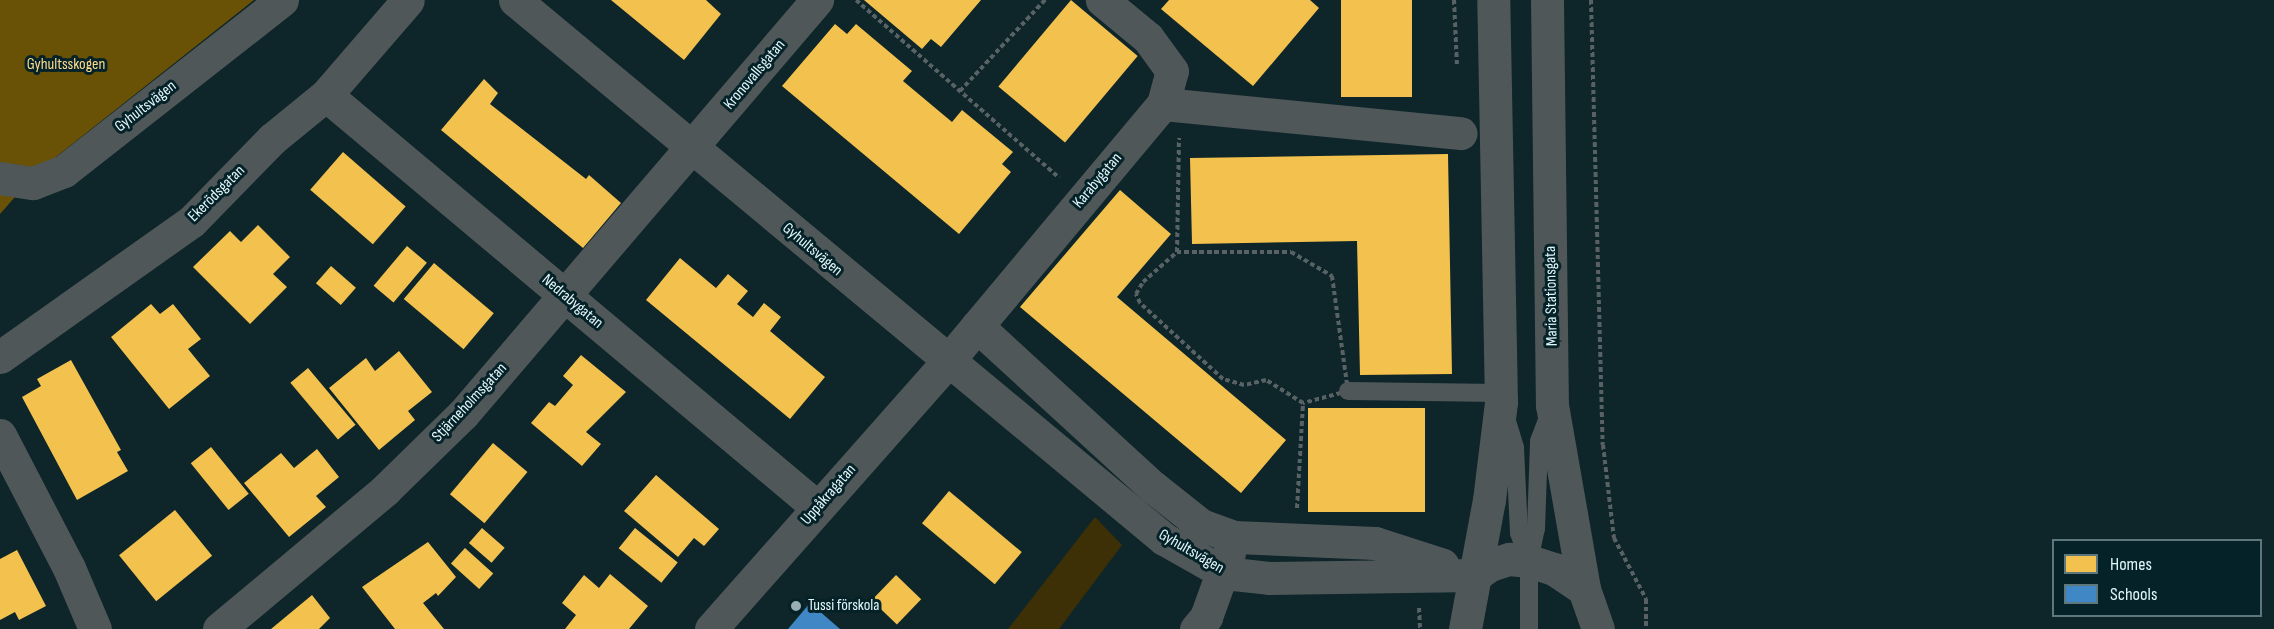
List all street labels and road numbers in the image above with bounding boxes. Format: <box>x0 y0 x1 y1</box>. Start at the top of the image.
street label: Kronovallsgatan <box>720 36 790 114</box>
street label: Gyhultsvägen <box>111 77 181 137</box>
street label: Karabygatan <box>1069 149 1127 213</box>
street label: Ekerödsgatan <box>185 162 249 226</box>
street label: Gyhultsvägen <box>778 219 846 281</box>
street label: Maria Stationsgata <box>1542 246 1562 346</box>
street label: Nedrabygatan <box>537 271 607 333</box>
street label: Stjärneholmsgatan <box>428 359 512 447</box>
street label: Uppåkragatan <box>797 461 861 529</box>
street label: Gyhultsvägen <box>1155 526 1227 578</box>

